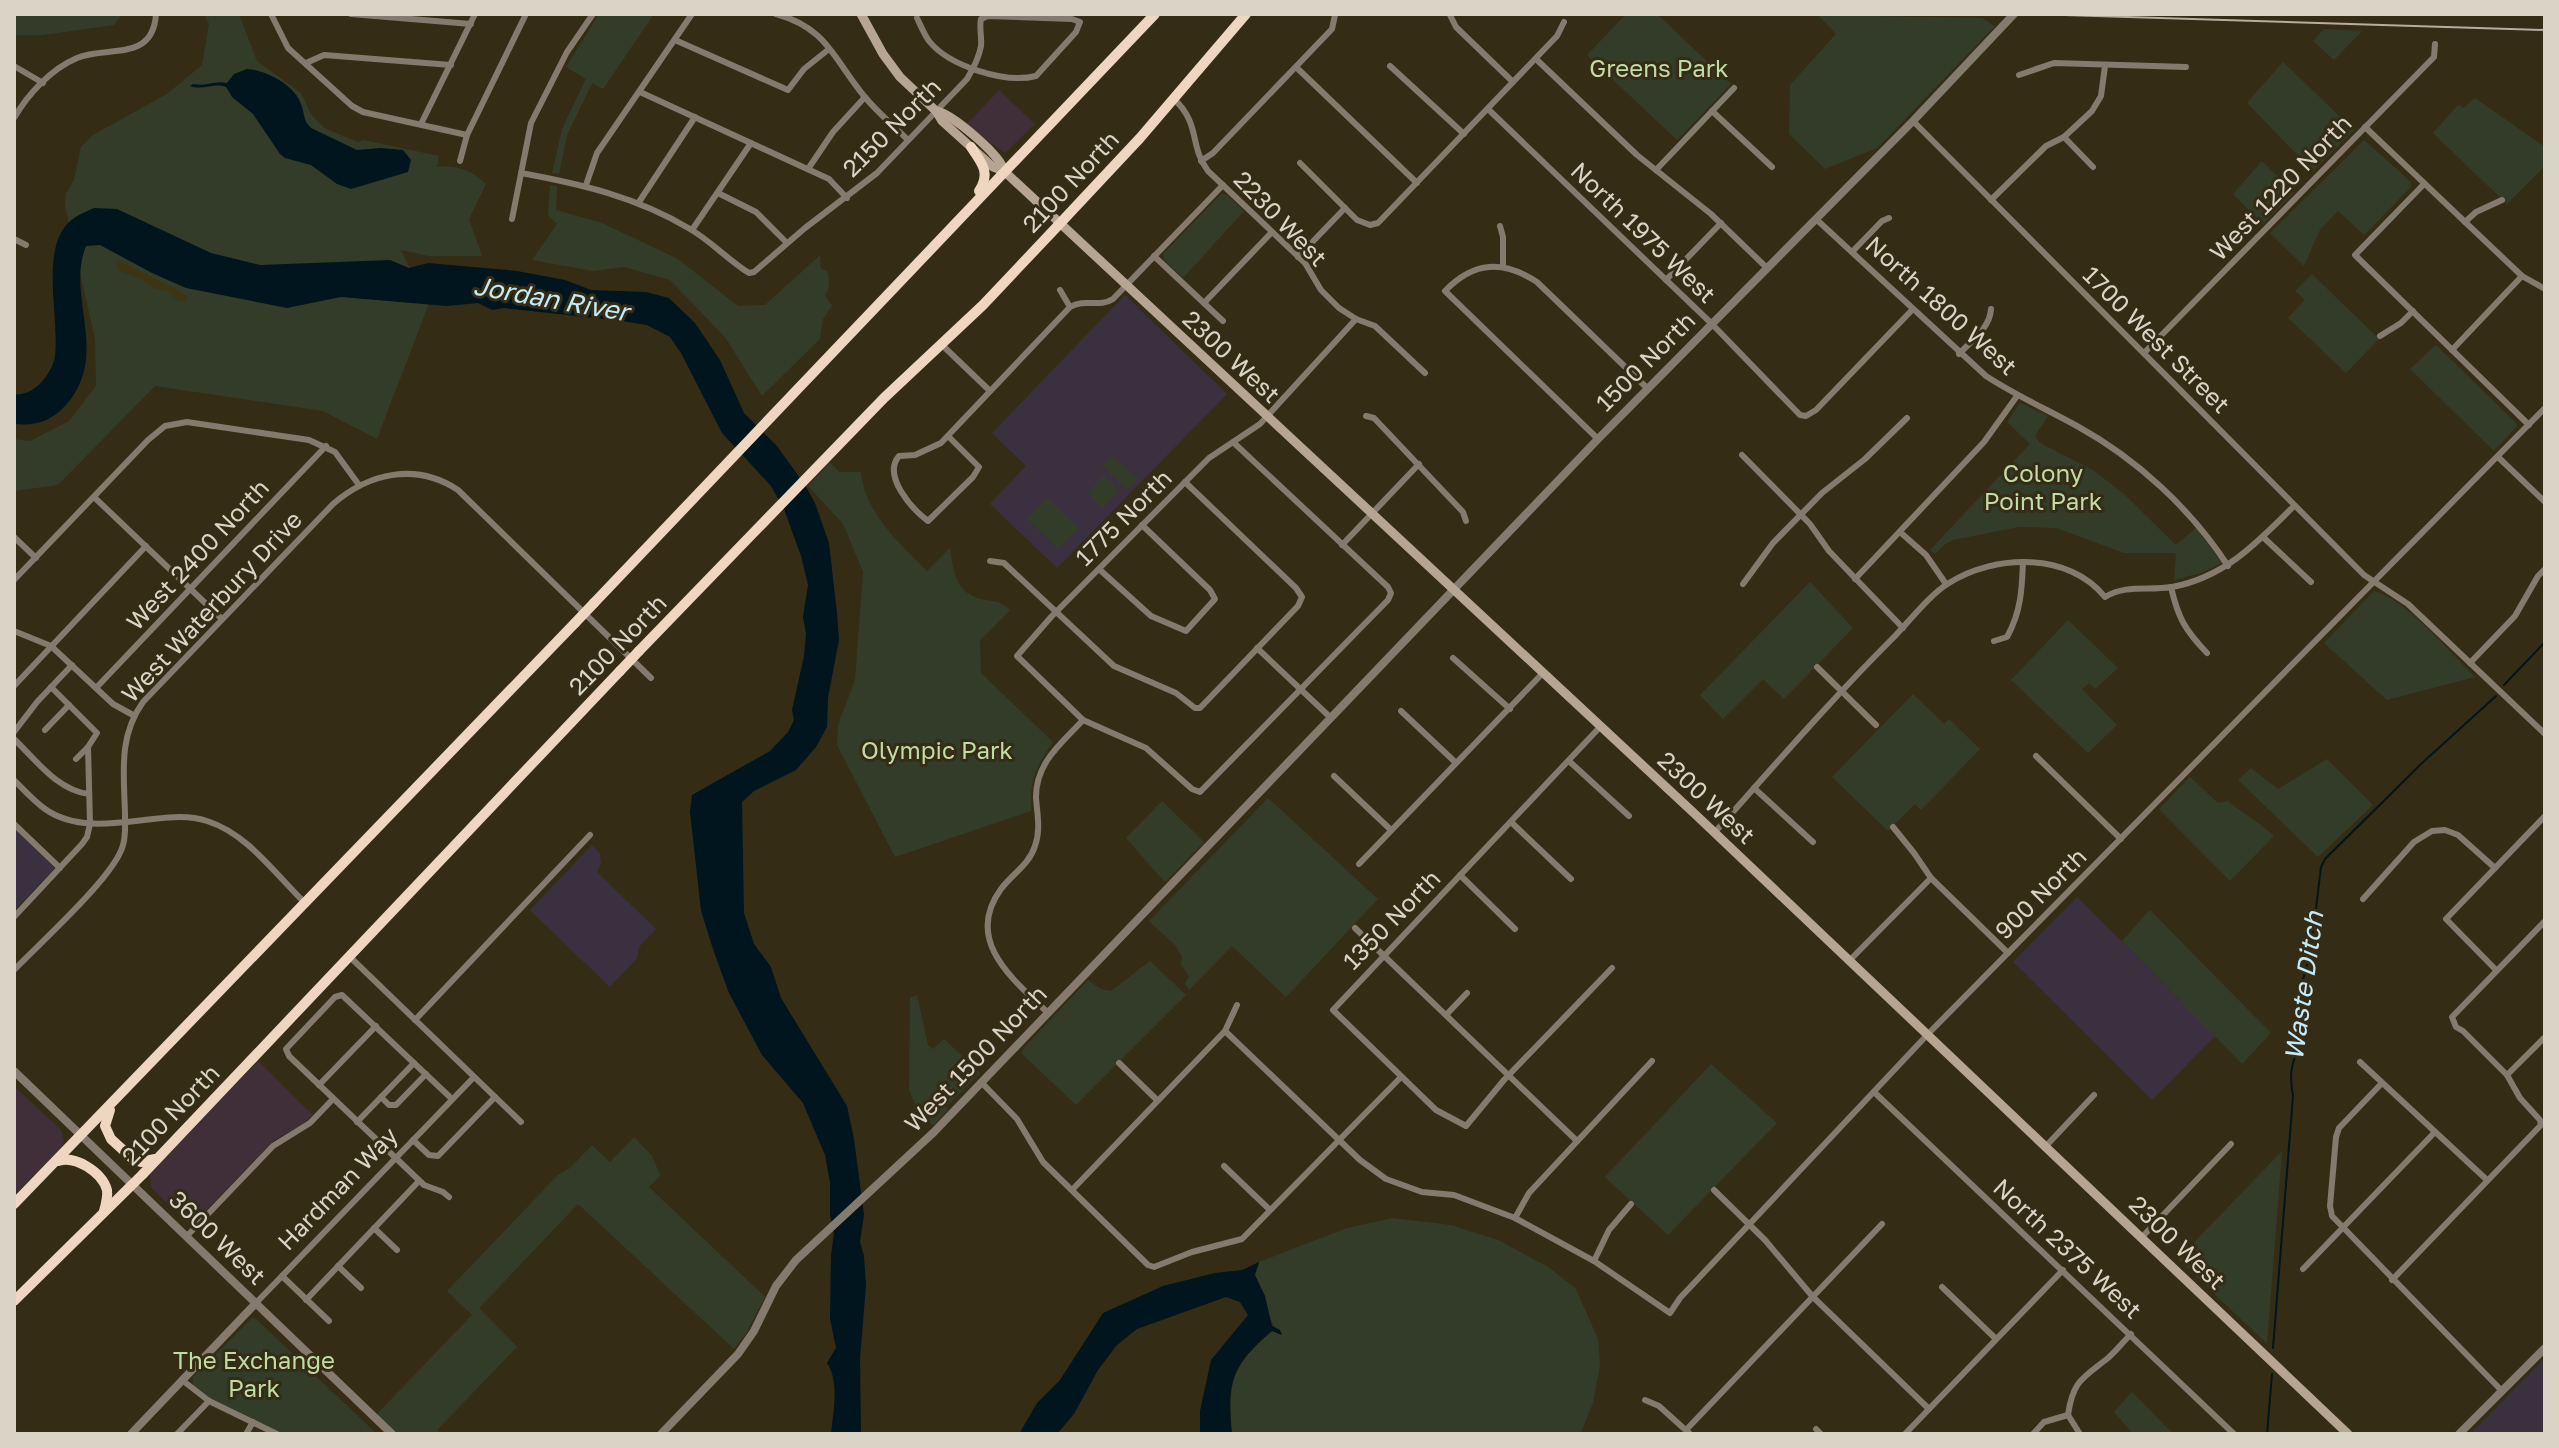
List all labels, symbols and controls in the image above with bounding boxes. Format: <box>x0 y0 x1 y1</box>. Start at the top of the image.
park label: Greens Park <box>1589 53 1729 82</box>
street label: 2150 North <box>836 72 946 182</box>
street label: West 1220 North <box>2203 108 2357 266</box>
street label: 2100 North <box>1016 124 1124 238</box>
street label: North 1975 West <box>1566 156 1722 308</box>
street label: 2230 West <box>1229 164 1334 272</box>
street label: North 1800 West <box>1861 229 2023 380</box>
street label: 1700 West Street <box>2078 260 2236 418</box>
water label: Jordan River <box>471 270 635 328</box>
street label: 2300 West <box>1178 304 1287 408</box>
street label: 1500 North <box>1589 305 1701 417</box>
park label: Colony Point Park <box>1984 458 2102 515</box>
street label: 1775 North <box>1069 463 1177 571</box>
street label: West 2400 North <box>120 473 274 635</box>
street label: West Waterbury Drive <box>115 504 307 708</box>
street label: 2100 North <box>562 588 672 700</box>
park label: Olympic Park <box>861 735 1013 764</box>
street label: 2300 West <box>1653 745 1762 849</box>
street label: 900 North <box>1988 841 2092 945</box>
street label: 1350 North <box>1336 863 1446 975</box>
water label: Waste Ditch <box>2278 908 2329 1062</box>
street label: West 1500 North <box>898 979 1052 1137</box>
street label: 2100 North <box>115 1058 225 1170</box>
street label: Hardman Way <box>271 1120 403 1256</box>
street label: North 2375 West <box>1988 1172 2148 1324</box>
street label: 3600 West <box>164 1184 272 1290</box>
street label: 2300 West <box>2124 1189 2232 1295</box>
park label: The Exchange Park <box>173 1345 335 1402</box>

